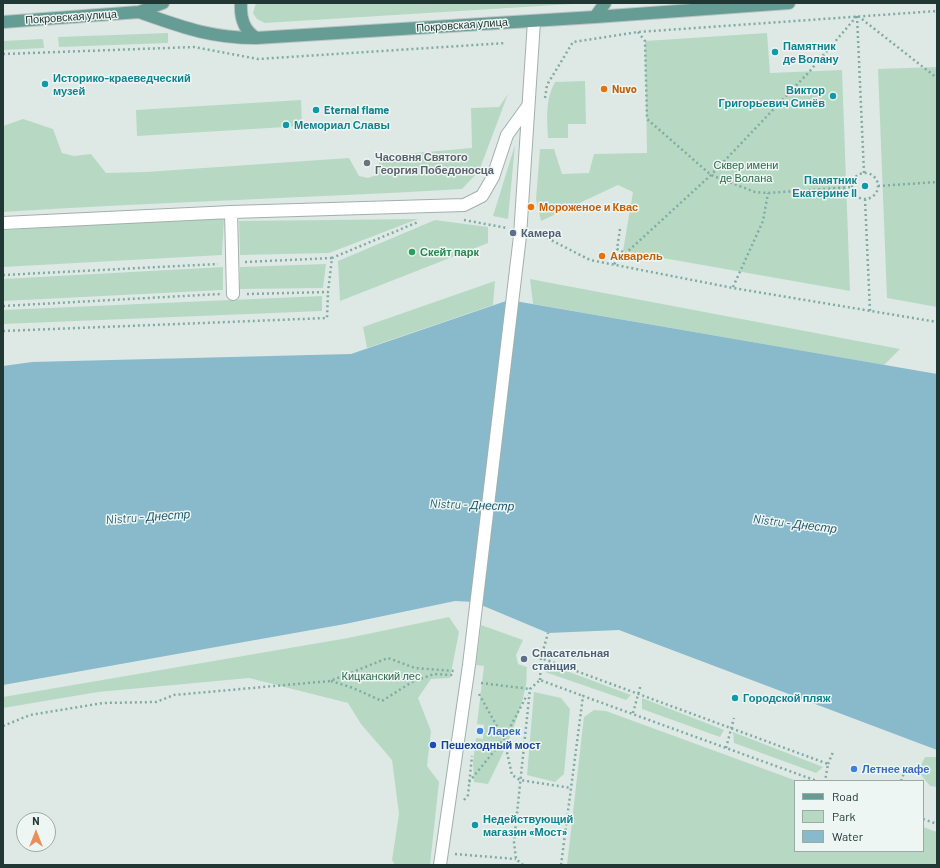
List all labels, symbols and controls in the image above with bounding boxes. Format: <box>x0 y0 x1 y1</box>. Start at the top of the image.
street label: Покровская улица <box>25 7 117 27</box>
street label: Покровская улица <box>416 15 508 35</box>
place label: Памятник де Волану <box>783 39 839 65</box>
marker: Памятник де Волану <box>770 47 780 57</box>
place label: Историко-краеведческий музей <box>53 71 191 97</box>
marker: Историко-краеведческий музей <box>40 79 50 89</box>
place label: Nuvo <box>612 82 637 96</box>
place label: Виктор Григорьевич Синёв <box>719 83 825 109</box>
marker: Nuvo <box>599 84 609 94</box>
marker: Виктор Григорьевич Синёв <box>828 91 838 101</box>
place label: Eternal flame <box>324 103 389 117</box>
marker: Eternal flame <box>311 105 321 115</box>
place label: Мемориал Славы <box>294 118 390 132</box>
marker: Мемориал Славы <box>281 120 291 130</box>
place label: Часовня Святого Георгия Победоносца <box>375 150 494 176</box>
marker: Часовня Святого Георгия Победоносца <box>362 158 372 168</box>
park label: Сквер имени де Волана <box>714 158 778 184</box>
place label: Памятник Екатерине II <box>792 173 857 199</box>
marker: Памятник Екатерине II <box>860 181 870 191</box>
place label: Мороженое и Квас <box>539 200 638 214</box>
marker: Мороженое и Квас <box>526 202 536 212</box>
place label: Камера <box>521 226 561 240</box>
marker: Камера <box>508 228 518 238</box>
place label: Скейт парк <box>420 245 479 259</box>
marker: Скейт парк <box>407 247 417 257</box>
place label: Акварель <box>610 249 663 263</box>
marker: Акварель <box>597 251 607 261</box>
water label: Nistru - Днестр <box>430 496 514 514</box>
water label: Nistru - Днестр <box>105 507 191 527</box>
water label: Nistru - Днестр <box>752 512 838 536</box>
place label: Спасательная станция <box>532 646 610 672</box>
marker: Спасательная станция <box>519 654 529 664</box>
park label: Кицканский лес <box>342 669 420 683</box>
place label: Городской пляж <box>743 691 831 705</box>
marker: Городской пляж <box>730 693 740 703</box>
place label: Ларек <box>488 724 520 738</box>
marker: Ларек <box>475 726 485 736</box>
place label: Пешеходный мост <box>441 738 541 752</box>
marker: Пешеходный мост <box>428 740 438 750</box>
place label: Летнее кафе <box>862 762 929 776</box>
marker: Летнее кафе <box>849 764 859 774</box>
legend <box>794 780 924 852</box>
text: Road <box>832 789 859 803</box>
text: Park <box>832 809 856 823</box>
north arrow <box>16 812 56 852</box>
place label: Недействующий магазин «Мост» <box>483 812 573 838</box>
text: N <box>32 814 40 827</box>
marker: Недействующий магазин «Мост» <box>470 820 480 830</box>
text: Water <box>832 829 863 843</box>

